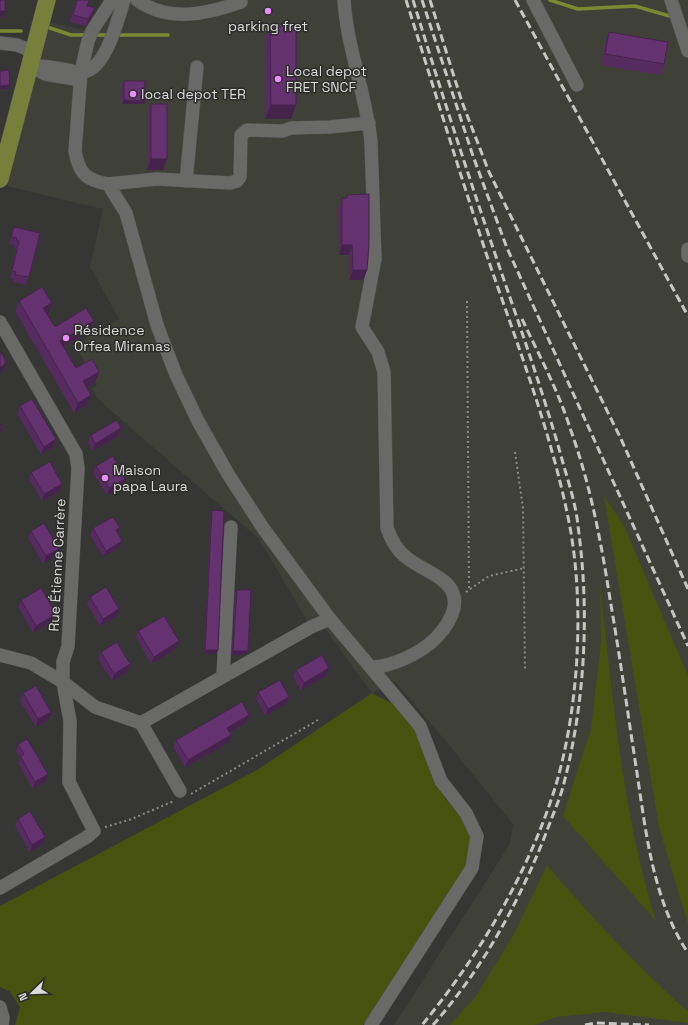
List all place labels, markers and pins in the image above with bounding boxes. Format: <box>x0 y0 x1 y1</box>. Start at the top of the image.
marker: parking fret <box>263 6 273 16</box>
place label: parking fret <box>228 17 308 35</box>
place label: Local depot FRET SNCF <box>286 62 367 96</box>
marker: Local depot FRET SNCF <box>273 74 283 84</box>
place label: local depot TER <box>141 85 246 103</box>
marker: local depot TER <box>128 89 138 99</box>
place label: Résidence Orfea Miramas <box>74 321 170 355</box>
marker: Résidence Orfea Miramas <box>61 333 71 343</box>
place label: Maison papa Laura <box>113 461 188 495</box>
marker: Maison papa Laura <box>100 473 110 483</box>

